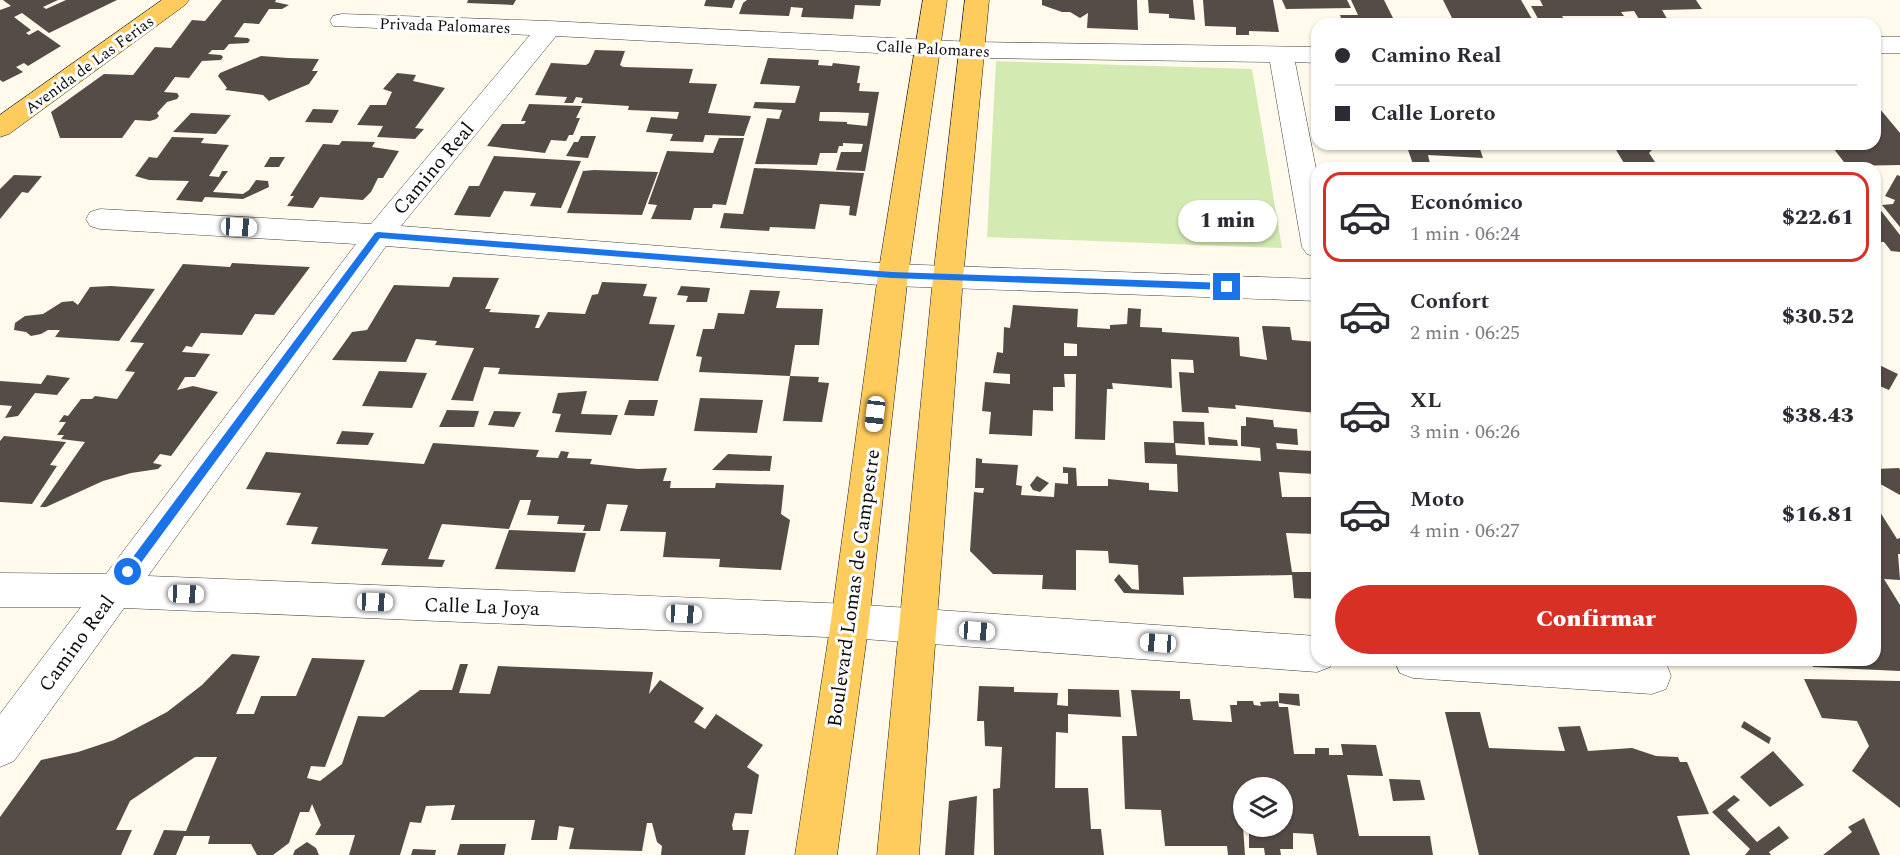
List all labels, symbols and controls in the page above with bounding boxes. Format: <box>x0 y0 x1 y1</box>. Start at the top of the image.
street label: Avenida de Las Ferias <box>20 10 159 120</box>
street label: Privada Palomares <box>379 12 511 40</box>
street label: Calle Palomares <box>875 34 991 64</box>
text: Camino Real <box>1371 39 1501 72</box>
text: Calle Loreto <box>1371 97 1496 130</box>
street label: Camino Real <box>386 115 482 222</box>
text: Económico <box>1410 186 1523 219</box>
icon: car <box>1338 190 1392 244</box>
callout: 1 min <box>1178 200 1276 242</box>
text: $22.61 <box>1782 201 1854 234</box>
text: 1 min <box>1200 206 1255 236</box>
car <box>221 217 257 237</box>
text: 1 min · 06:24 <box>1410 219 1520 249</box>
route end <box>1213 273 1240 300</box>
text: Confort <box>1410 285 1489 318</box>
icon: car <box>1338 289 1392 343</box>
text: $30.52 <box>1782 300 1854 333</box>
text: 2 min · 06:25 <box>1410 318 1520 348</box>
text: XL <box>1410 384 1441 417</box>
icon: car <box>1338 388 1392 442</box>
car <box>864 395 886 433</box>
text: $38.43 <box>1782 399 1854 432</box>
text: 3 min · 06:26 <box>1410 417 1520 447</box>
street label: Boulevard Lomas de Campestre <box>820 447 888 729</box>
text: Moto <box>1410 483 1464 516</box>
icon: car <box>1338 487 1392 541</box>
text: $16.81 <box>1782 498 1854 531</box>
text: 4 min · 06:27 <box>1410 516 1520 546</box>
route start <box>114 558 141 585</box>
car <box>168 584 204 604</box>
button: Confirmar <box>1335 585 1857 654</box>
street label: Camino Real <box>31 589 122 698</box>
street label: Calle La Joya <box>424 590 540 624</box>
car <box>357 592 393 612</box>
car <box>666 604 702 624</box>
car <box>958 621 996 641</box>
car <box>1139 633 1177 653</box>
map controls <box>1233 777 1293 837</box>
button: layers <box>1233 777 1293 837</box>

